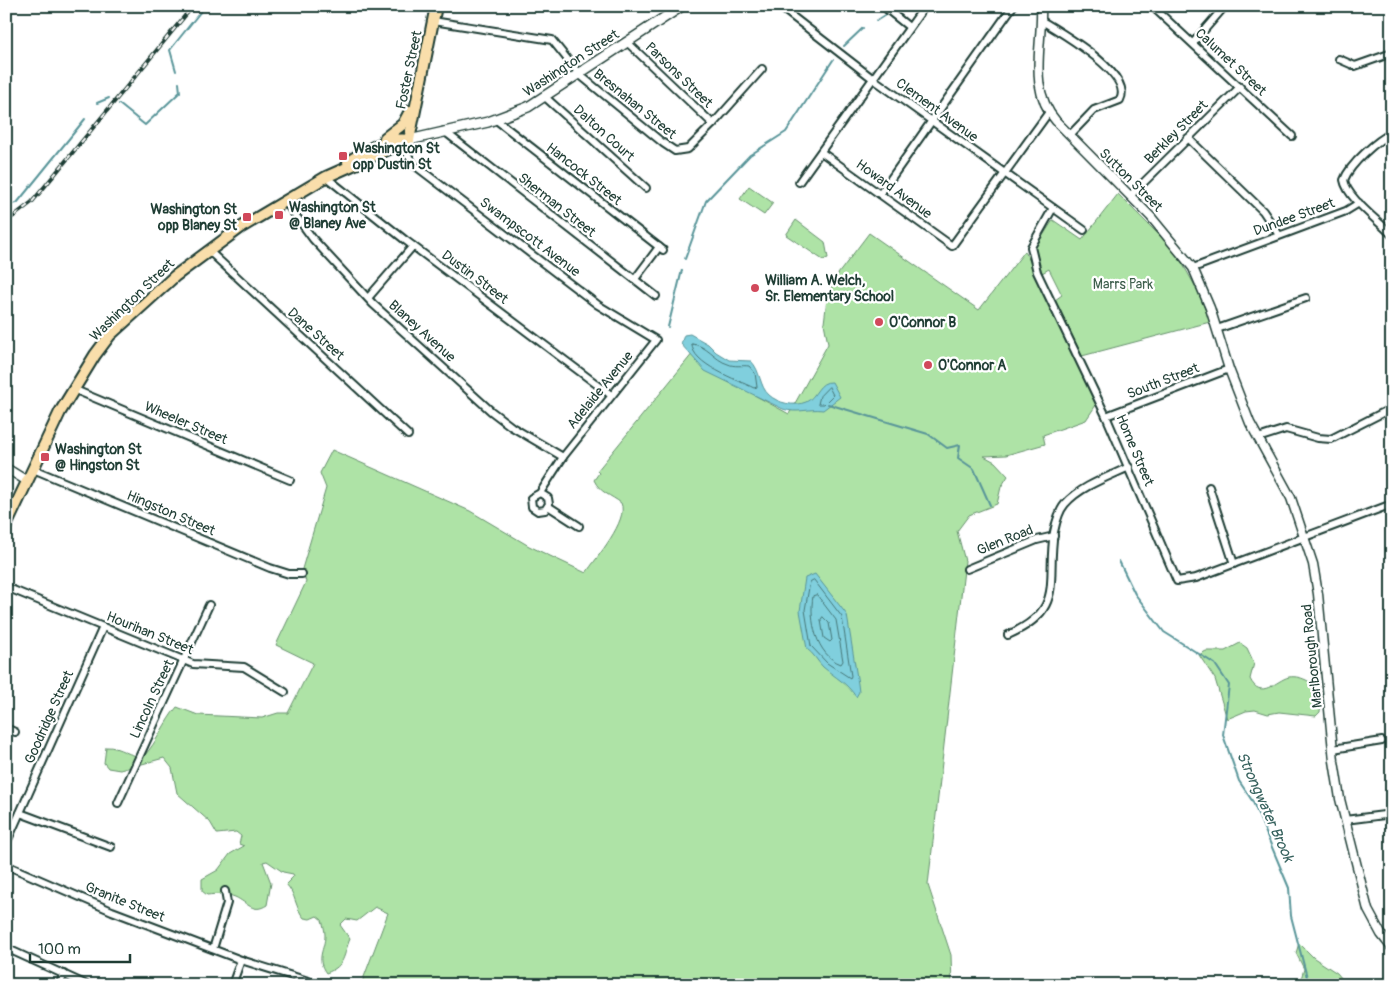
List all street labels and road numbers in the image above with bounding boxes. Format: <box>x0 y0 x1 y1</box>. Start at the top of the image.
street label: Calumet Street <box>1192 25 1270 100</box>
street label: Washington Street <box>520 26 622 100</box>
street label: Foster Street <box>392 29 426 111</box>
street label: Parsons Street <box>642 39 717 112</box>
street label: Bresnahan Street <box>590 65 680 143</box>
street label: Clement Avenue <box>893 75 981 146</box>
street label: Berkley Street <box>1141 96 1212 167</box>
street label: Dalton Court <box>570 101 638 165</box>
street label: Hancock Street <box>543 139 626 209</box>
street label: Sutton Street <box>1096 145 1167 216</box>
street label: Howard Avenue <box>853 156 935 222</box>
street label: Sherman Street <box>515 169 600 241</box>
street label: Swampscott Avenue <box>476 194 584 280</box>
street label: Dundee Street <box>1251 194 1337 240</box>
street label: Dustin Street <box>438 247 512 308</box>
street label: Washington Street <box>86 255 178 345</box>
street label: Blaney Avenue <box>385 297 459 366</box>
street label: Dane Street <box>284 304 348 364</box>
street label: Adelaide Avenue <box>563 348 637 432</box>
street label: South Street <box>1125 359 1202 403</box>
street label: Wheeler Street <box>142 398 230 448</box>
street label: Home Street <box>1112 412 1158 489</box>
street label: Hingston Street <box>124 487 218 539</box>
street label: Glen Road <box>974 521 1036 559</box>
street label: Marlborough Road <box>1298 603 1326 709</box>
street label: Hourihan Street <box>104 608 196 658</box>
street label: Lincoln Street <box>126 657 178 741</box>
street label: Goodridge Street <box>21 667 77 766</box>
street label: Granite Street <box>83 878 168 926</box>

